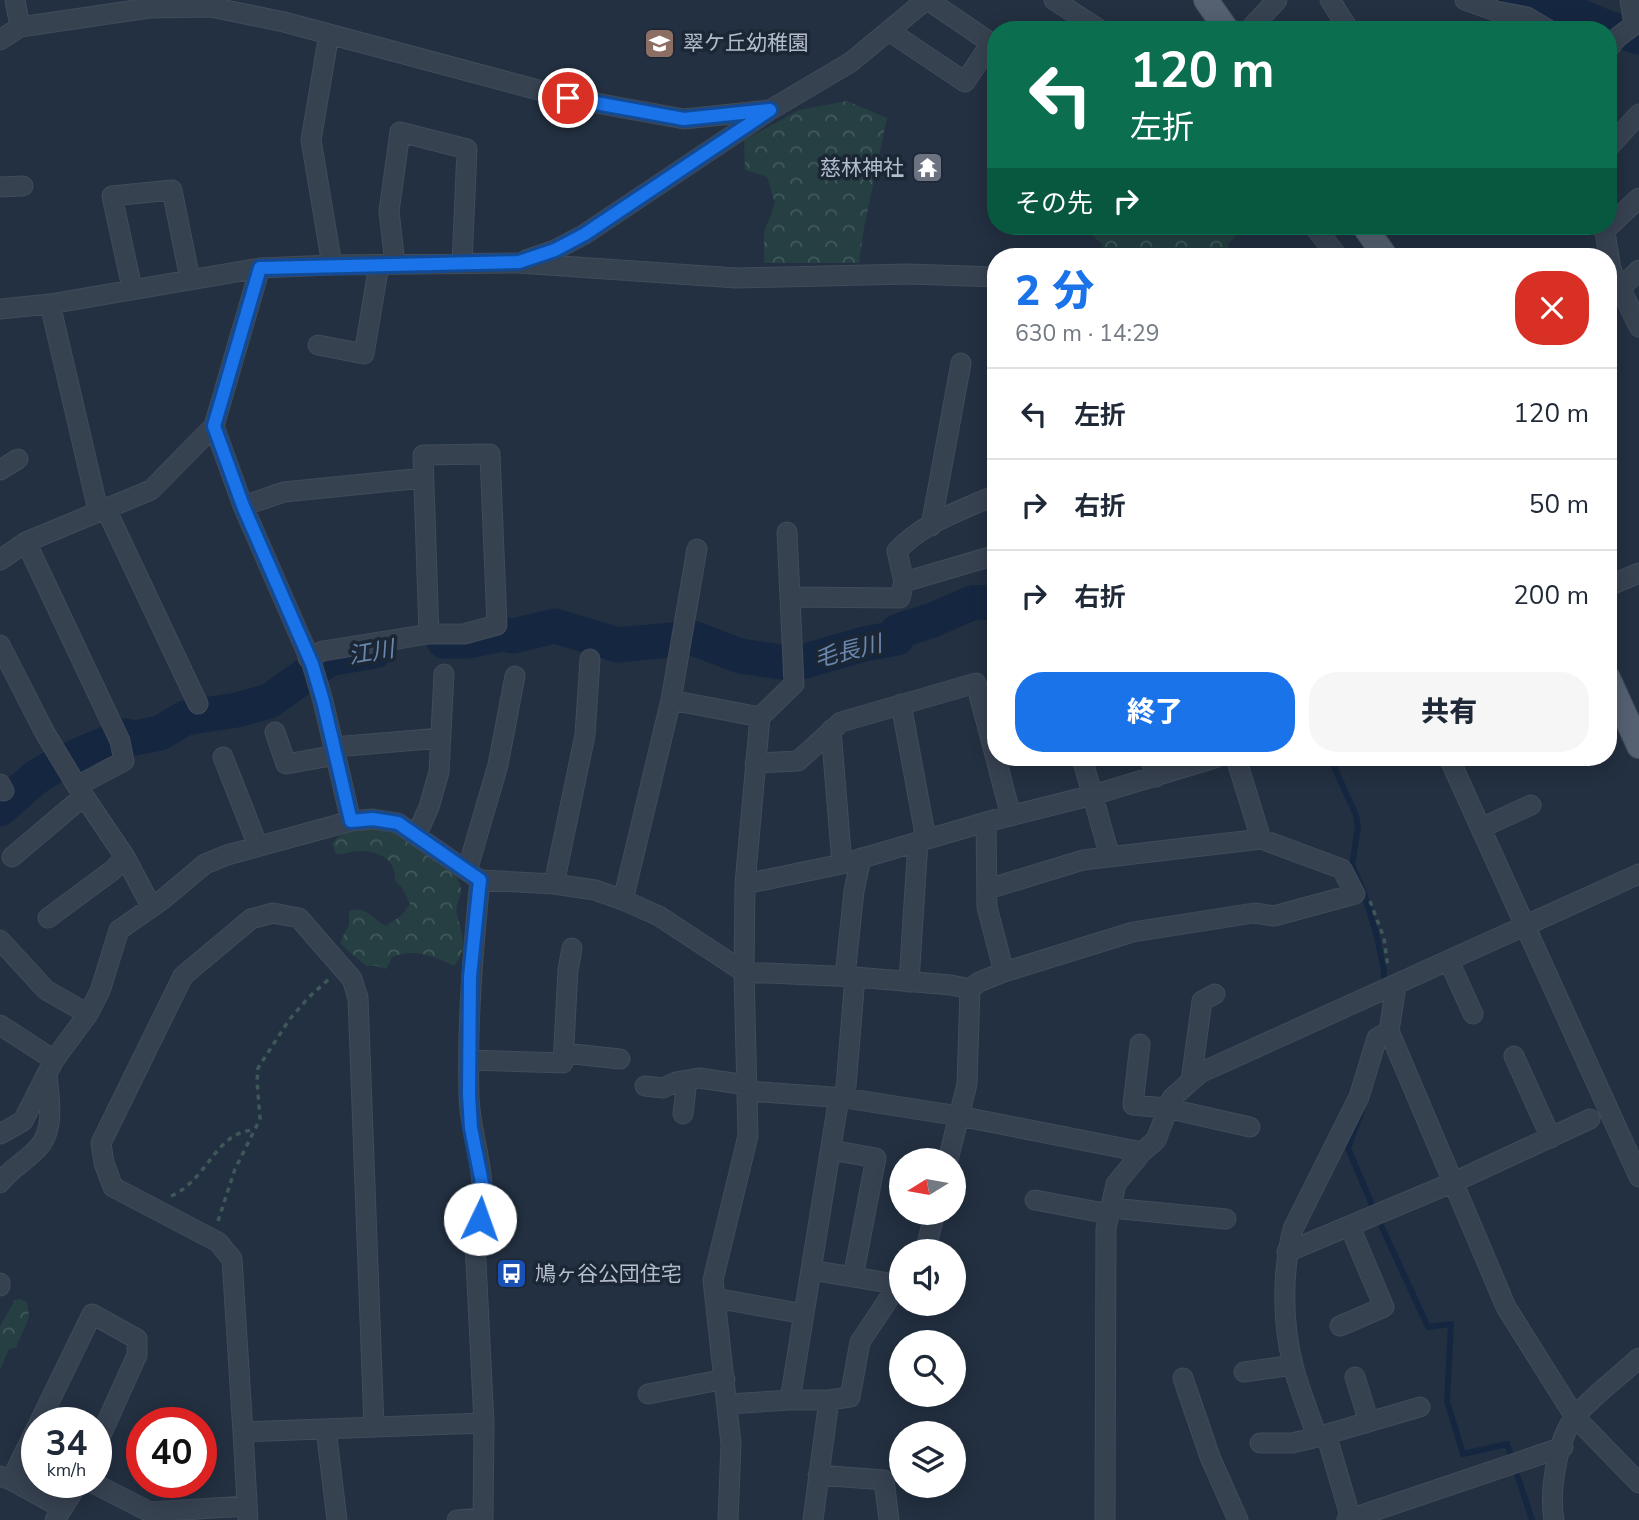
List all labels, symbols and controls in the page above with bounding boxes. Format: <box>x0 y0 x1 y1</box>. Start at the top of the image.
school or university icon: 翠ケ丘幼稚園 <box>643 26 677 60</box>
place label: 翠ケ丘幼稚園 <box>683 29 809 57</box>
text: 120 m <box>1130 37 1274 104</box>
icon: left <box>1015 49 1106 140</box>
pin <box>538 68 598 128</box>
icon: arrive <box>549 79 587 117</box>
text: 左折 <box>1130 106 1194 149</box>
temple icon: 慈林神社 <box>910 151 944 185</box>
place label: 慈林神社 <box>820 154 904 182</box>
icon: right <box>1107 182 1145 220</box>
text: その先 <box>1015 186 1093 221</box>
text: 2 分 <box>1015 263 1094 320</box>
button: close <box>1515 271 1589 345</box>
text: 630 m · 14:29 <box>1015 318 1160 349</box>
icon: left <box>1015 395 1053 433</box>
text: 120 m <box>1513 396 1589 431</box>
text: 左折 <box>1074 398 1126 433</box>
icon: right <box>1015 486 1053 524</box>
text: 50 m <box>1529 487 1589 522</box>
text: 右折 <box>1074 489 1126 524</box>
icon: right <box>1015 577 1053 615</box>
text: 200 m <box>1513 578 1589 613</box>
text: 右折 <box>1074 580 1126 615</box>
water label: 毛長川 <box>811 627 888 675</box>
water label: 江川 <box>346 633 399 672</box>
button: 終了 <box>1015 672 1295 752</box>
button: 共有 <box>1309 672 1589 752</box>
north arrow <box>889 1148 966 1225</box>
map controls <box>889 1148 966 1498</box>
position arrow <box>443 1182 517 1256</box>
button: sound <box>889 1239 966 1316</box>
bus stop icon: 鳩ヶ谷公団住宅 <box>495 1257 529 1291</box>
place label: 鳩ヶ谷公団住宅 <box>535 1260 682 1288</box>
button: search <box>889 1330 966 1407</box>
speed limit sign: 40 <box>126 1407 217 1498</box>
text: 34 <box>45 1420 88 1467</box>
button: layers <box>889 1421 966 1498</box>
text: km/h <box>47 1458 86 1482</box>

